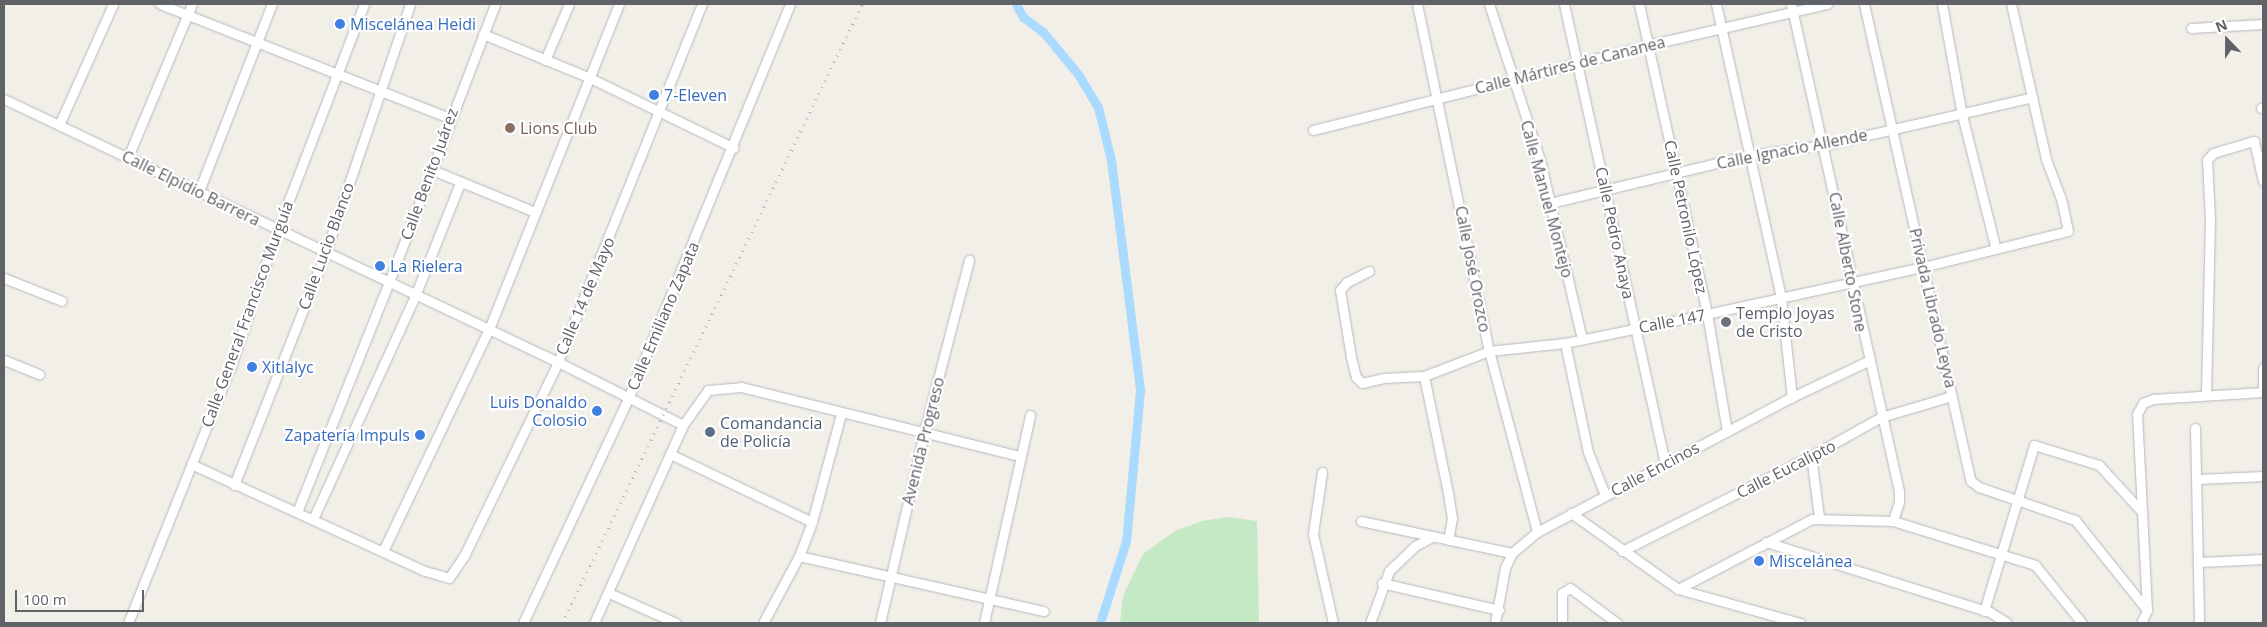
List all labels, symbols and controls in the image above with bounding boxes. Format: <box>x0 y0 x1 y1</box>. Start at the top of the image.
place label: Miscelánea Heidi <box>350 14 476 34</box>
north arrow <box>2202 15 2252 65</box>
text: N <box>2212 15 2230 37</box>
marker: Miscelánea Heidi <box>334 18 346 30</box>
street label: Calle Mártires de Cananea <box>1473 32 1667 98</box>
place label: 7-Eleven <box>664 85 727 105</box>
marker: 7-Eleven <box>648 89 660 101</box>
street label: Calle Benito Juárez <box>396 105 462 243</box>
place label: Lions Club <box>520 118 597 138</box>
street label: Calle Manuel Montejo <box>1517 118 1577 280</box>
marker: Lions Club <box>504 122 516 134</box>
street label: Calle Ignacio Allende <box>1715 125 1869 173</box>
street label: Calle Petronilo López <box>1660 138 1712 296</box>
street label: Calle Elpidio Barrera <box>119 146 263 230</box>
street label: Calle Pedro Anaya <box>1592 165 1638 301</box>
street label: Calle Lucio Blanco <box>294 180 358 312</box>
street label: Calle Alberto Stone <box>1825 190 1871 334</box>
street label: Calle General Francisco Murguía <box>197 198 297 430</box>
street label: Calle José Orozco <box>1451 204 1495 334</box>
street label: Privada Librado Leyva <box>1905 226 1961 390</box>
street label: Calle 14 de Mayo <box>551 234 619 358</box>
street label: Calle Emiliano Zapata <box>623 239 703 393</box>
place label: La Rielera <box>390 256 463 276</box>
marker: La Rielera <box>374 260 386 272</box>
place label: Templo Joyas de Cristo <box>1736 303 1835 341</box>
street label: Calle 147 <box>1637 305 1707 337</box>
marker: Templo Joyas de Cristo <box>1720 316 1732 328</box>
place label: Xitlalyc <box>262 357 314 377</box>
marker: Xitlalyc <box>246 361 258 373</box>
street label: Avenida Progreso <box>898 375 948 507</box>
place label: Luis Donaldo Colosio <box>490 392 587 430</box>
marker: Luis Donaldo Colosio <box>591 405 603 417</box>
place label: Comandancia de Policía <box>720 413 822 451</box>
place label: Zapatería Impuls <box>284 425 410 445</box>
marker: Comandancia de Policía <box>704 426 716 438</box>
marker: Zapatería Impuls <box>414 429 426 441</box>
street label: Calle Eucalipto <box>1733 436 1839 502</box>
street label: Calle Encinos <box>1607 438 1703 500</box>
place label: Miscelánea <box>1769 551 1852 571</box>
marker: Miscelánea <box>1753 555 1765 567</box>
scale bar <box>18 580 146 612</box>
text: 100 m <box>23 589 67 609</box>

